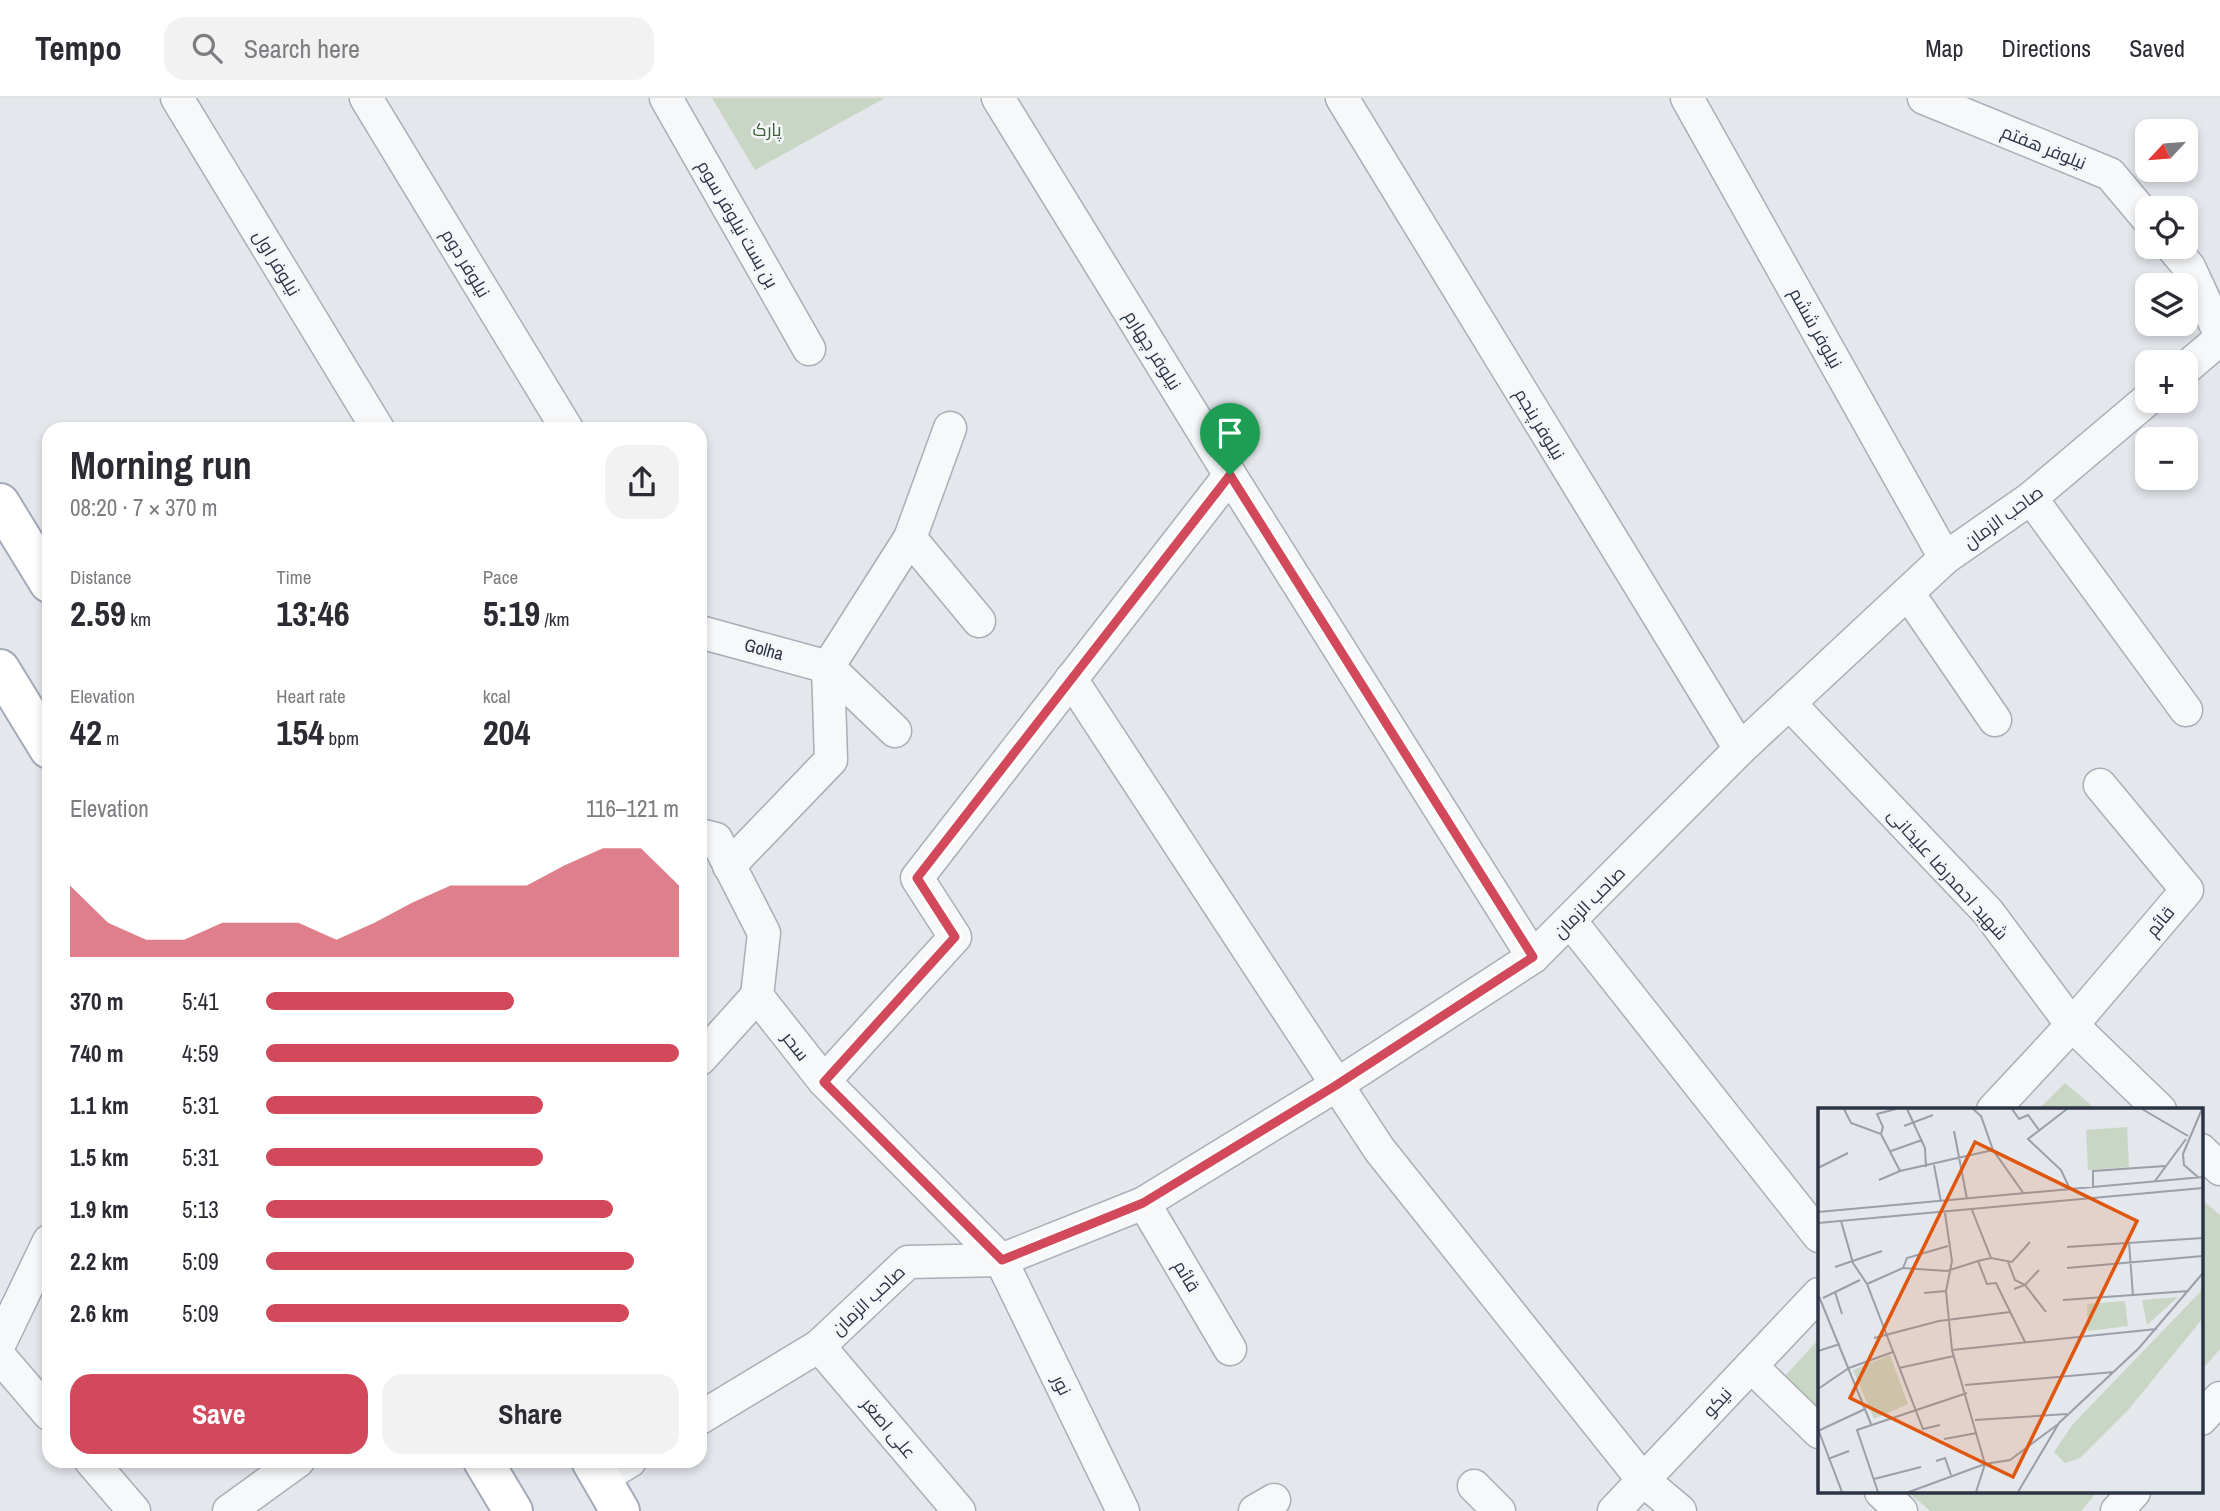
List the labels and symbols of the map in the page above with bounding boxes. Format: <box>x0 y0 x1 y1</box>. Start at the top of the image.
park label: پارک <box>753 117 782 142</box>
street label: نیلوفر هفتم <box>1998 119 2090 175</box>
north arrow <box>2135 119 2198 182</box>
street label: بن بست نیلوفر سوم <box>691 156 785 292</box>
street label: نیلوفر دوم <box>436 224 496 302</box>
street label: نیلوفر اول <box>247 225 307 301</box>
street label: نیلوفر ششم <box>1784 283 1848 373</box>
street label: نیلوفر چهارم <box>1119 305 1187 395</box>
street label: نیلوفر پنجم <box>1509 384 1571 464</box>
pin <box>1200 403 1260 475</box>
street label: صاحب الزمان <box>1958 480 2048 554</box>
street label: Golha <box>742 632 786 666</box>
street label: شهید احمدرضا علیخانی <box>1882 803 2014 945</box>
street label: صاحب الزمان <box>1547 860 1631 944</box>
street label: قائم <box>2140 900 2180 942</box>
street label: سحر <box>776 1025 815 1066</box>
inset map <box>1818 1108 2202 1494</box>
street label: قائم <box>1168 1255 1206 1297</box>
street label: صاحب الزمان <box>825 1259 911 1341</box>
street label: نور <box>1046 1370 1078 1399</box>
street label: نیکو <box>1697 1382 1737 1422</box>
street label: علی اصغر <box>855 1391 922 1464</box>

